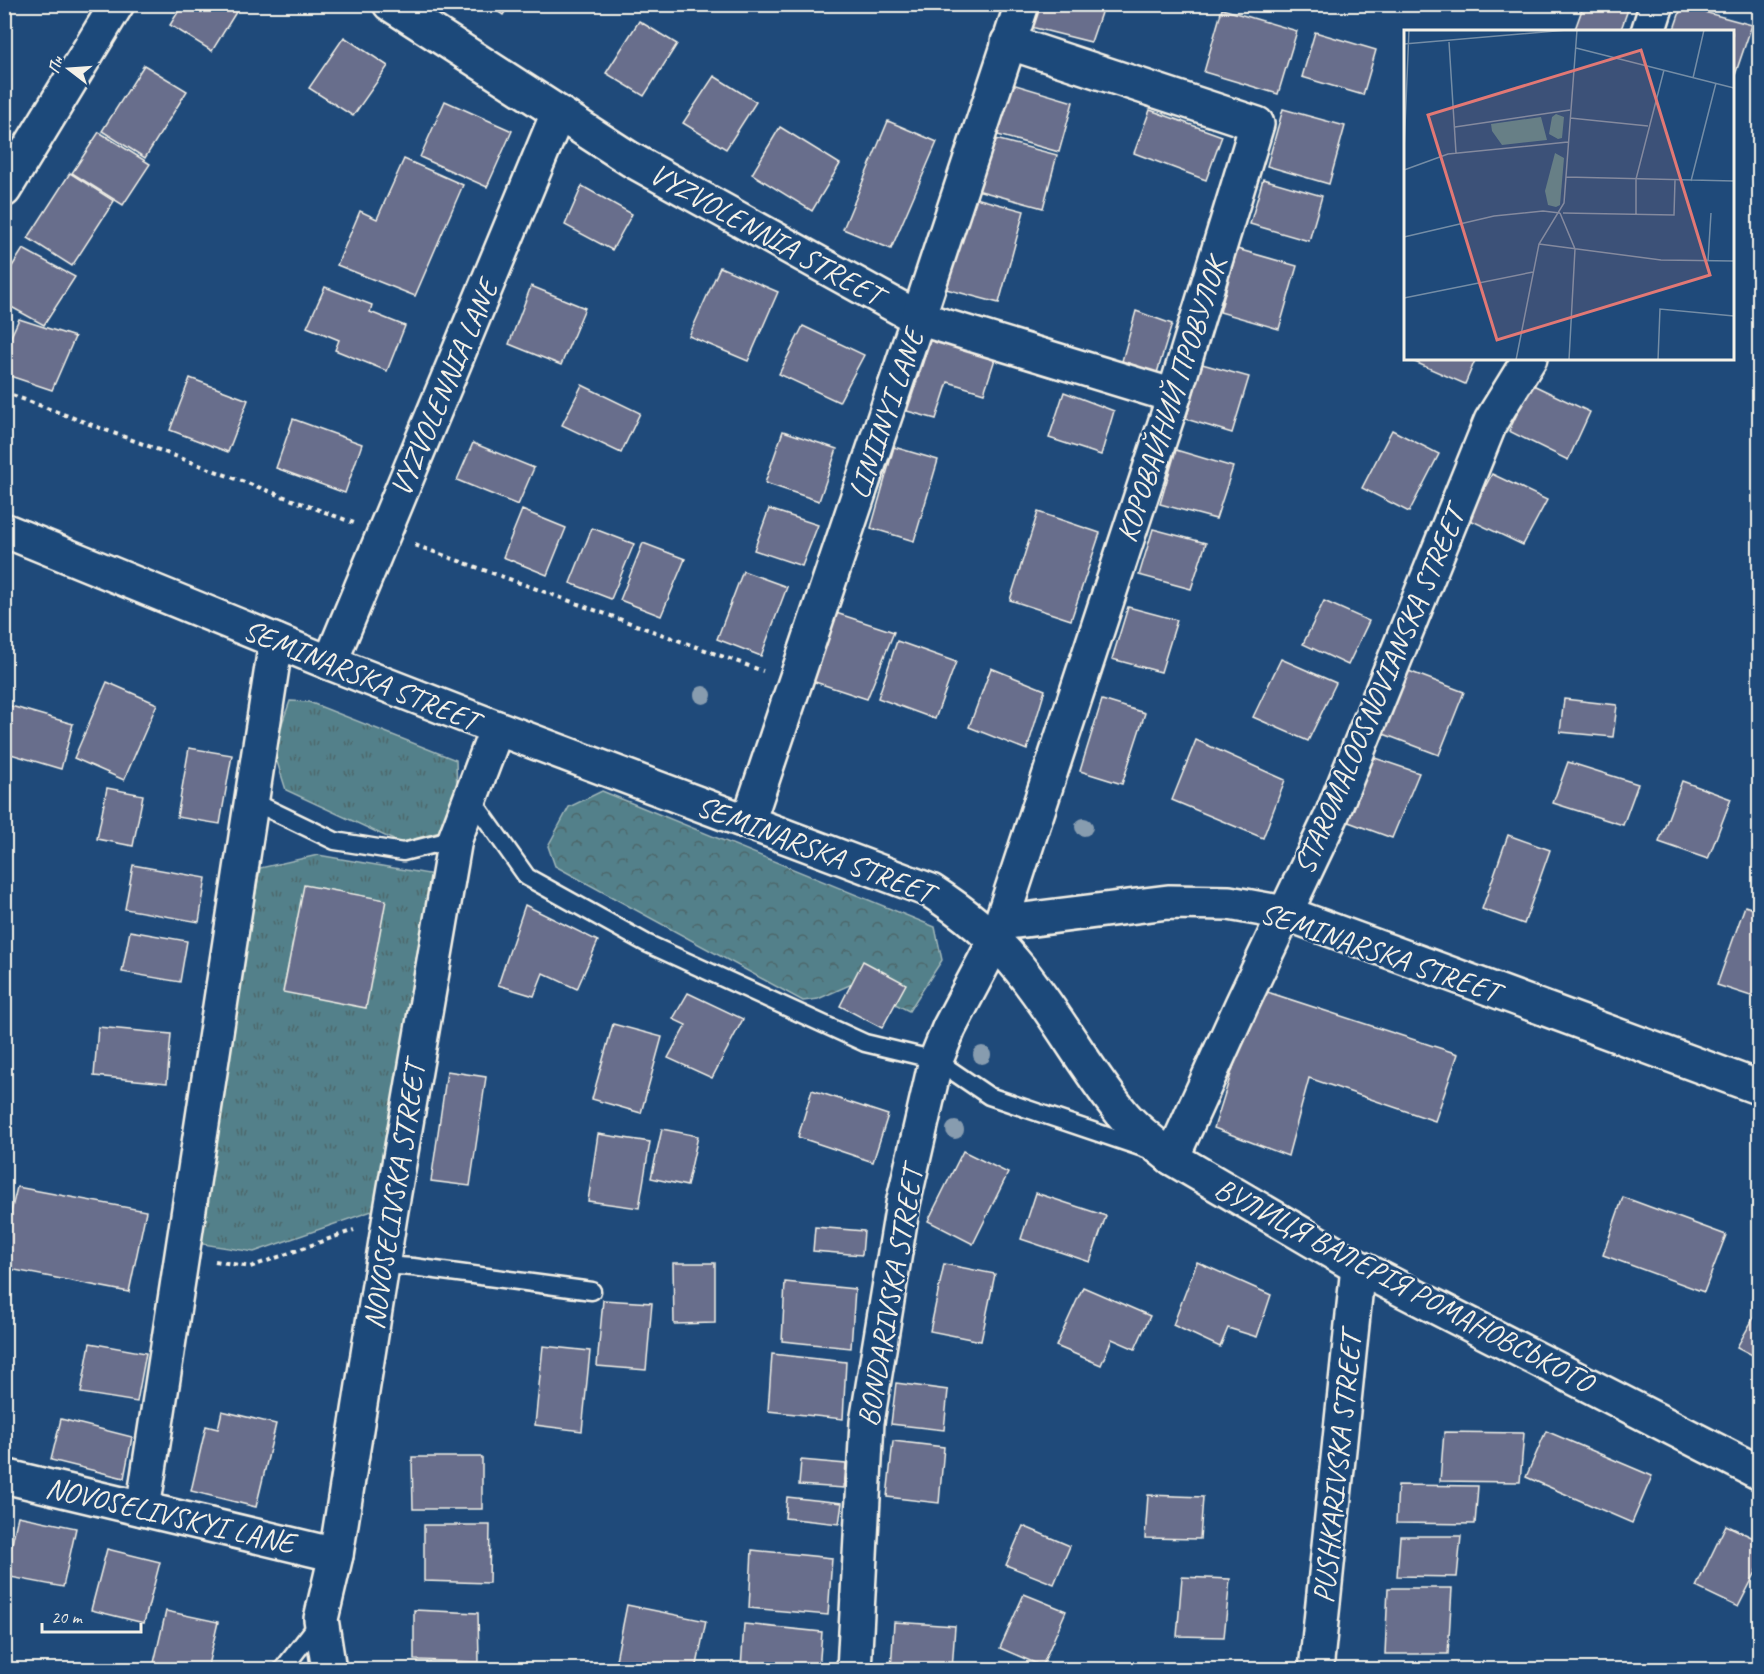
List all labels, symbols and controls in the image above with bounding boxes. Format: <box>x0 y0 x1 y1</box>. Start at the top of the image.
inset map <box>1404 30 1734 360</box>
north arrow <box>39 39 99 99</box>
text: Пн <box>44 53 68 76</box>
street label: VYZVOLENNIA STREET <box>643 154 895 317</box>
street label: КОРОВАЙНИЙ ПРОВУЛОК <box>1107 248 1236 547</box>
street label: VYZVOLENNIA LANE <box>381 271 508 502</box>
street label: LINIINYI LANE <box>839 321 934 503</box>
street label: STAROMALOOSNOVIANSKA STREET <box>1284 495 1476 880</box>
street label: SEMINARSKA STREET <box>238 611 490 742</box>
street label: SEMINARSKA STREET <box>691 786 944 914</box>
street label: SEMINARSKA STREET <box>1256 893 1510 1013</box>
street label: NOVOSELIVSKA STREET <box>354 1053 435 1332</box>
street label: BONDARIVSKA STREET <box>849 1158 933 1429</box>
street label: ВУЛИЦЯ ВАЛЕРІЯ РОМАНОВСЬКОГО <box>1208 1169 1602 1403</box>
street label: PUSHKARIVSKA STREET <box>1304 1324 1371 1605</box>
street label: NOVOSELIVSKYI LANE <box>42 1468 302 1563</box>
scale bar <box>42 1596 141 1634</box>
text: 20 m <box>51 1606 84 1628</box>

